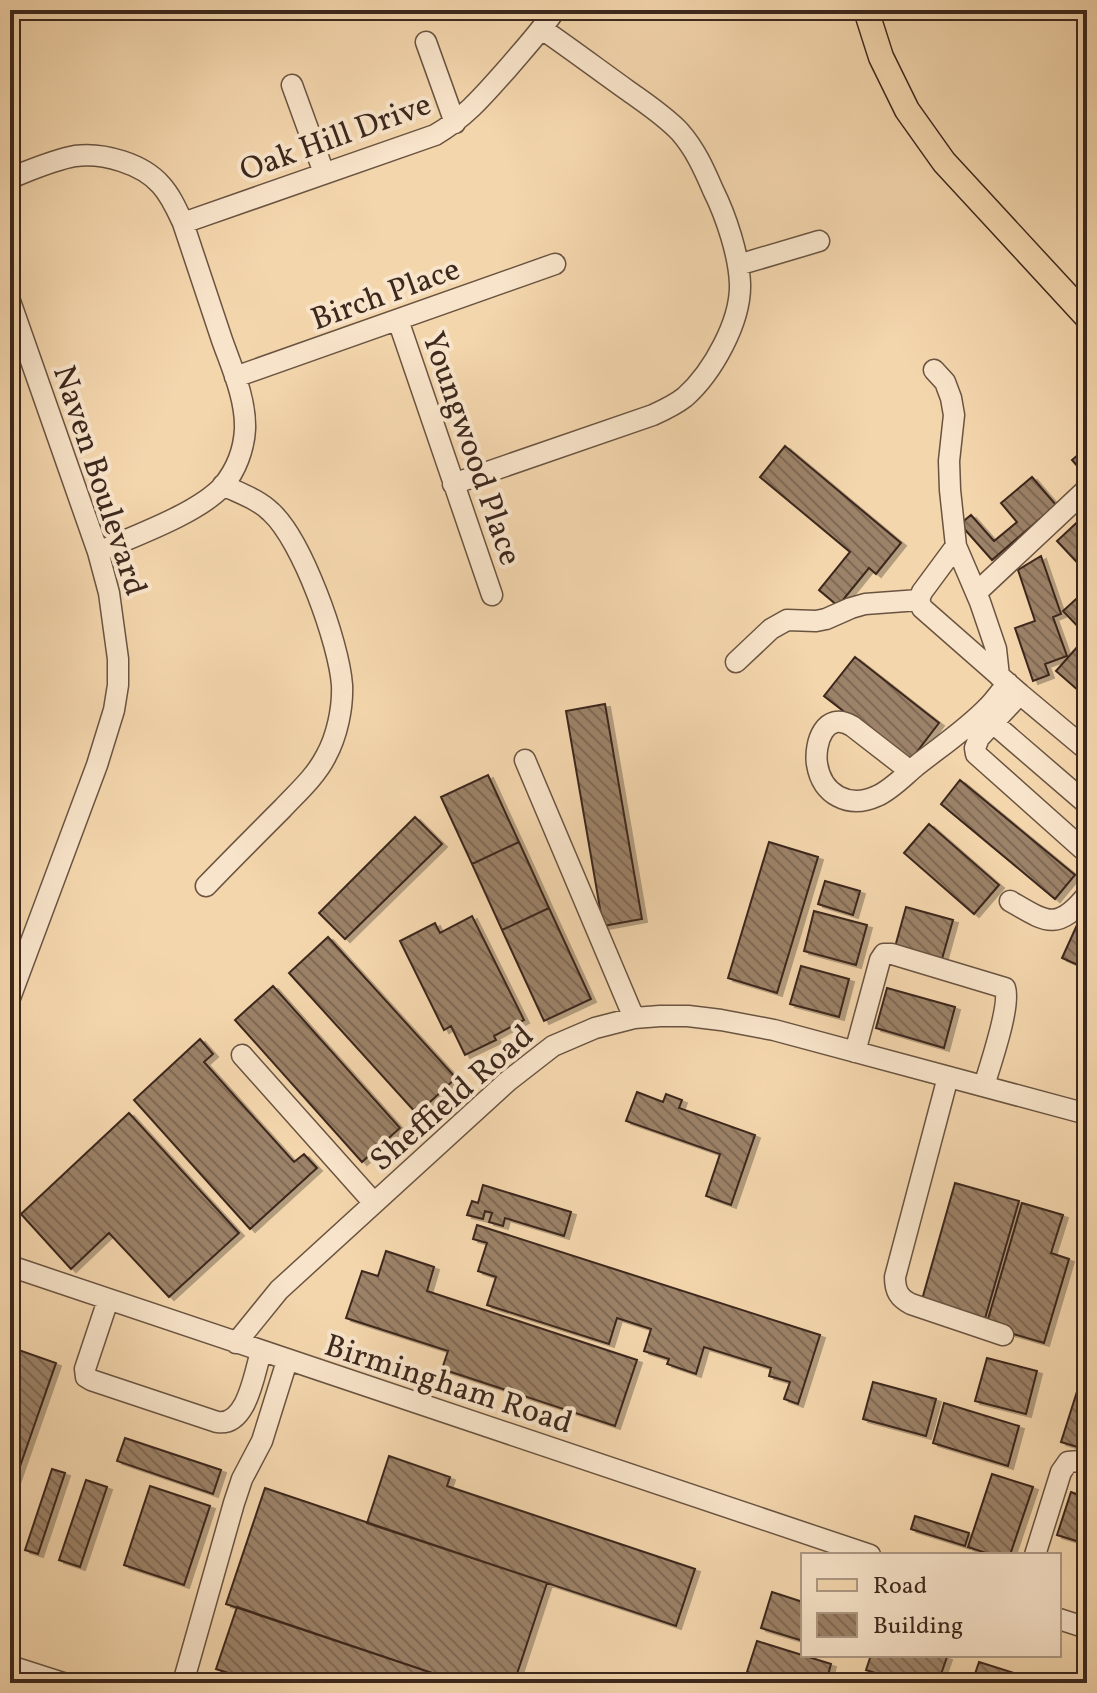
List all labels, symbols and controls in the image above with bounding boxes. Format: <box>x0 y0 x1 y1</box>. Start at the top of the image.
street label: Oak Hill Drive <box>234 84 438 194</box>
street label: Birch Place <box>305 249 467 343</box>
street label: Youngwood Place <box>410 326 531 572</box>
street label: Naven Boulevard <box>40 360 156 602</box>
street label: Sheffield Road <box>362 1016 544 1183</box>
street label: Birmingham Road <box>318 1325 578 1447</box>
legend <box>801 1553 1061 1657</box>
text: Road <box>873 1570 927 1604</box>
text: Building <box>873 1610 963 1644</box>

